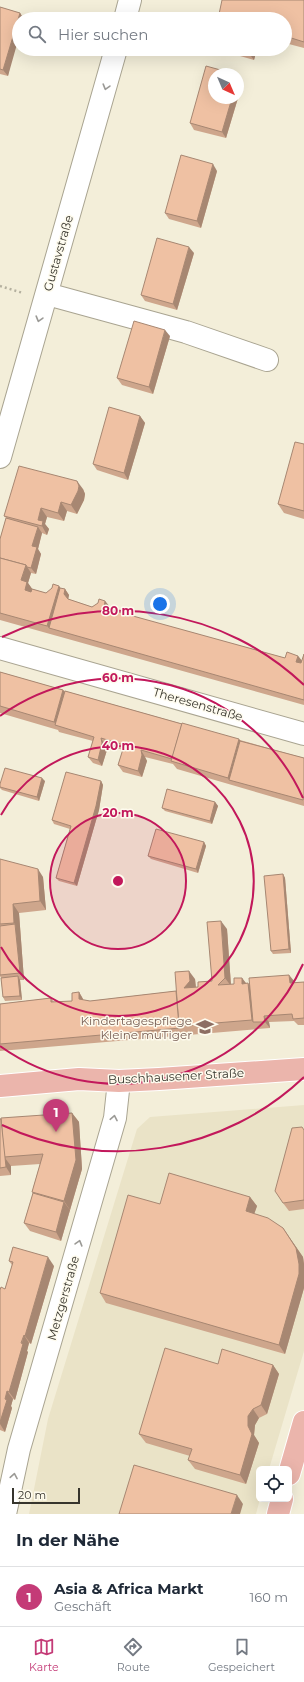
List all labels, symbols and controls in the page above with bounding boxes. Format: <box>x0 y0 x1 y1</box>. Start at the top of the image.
search box <box>12 12 292 56</box>
icon: search <box>26 23 48 45</box>
text: Hier suchen <box>58 25 148 44</box>
north arrow <box>208 68 244 104</box>
one-way arrow <box>102 83 111 90</box>
street label: Gustavstraße <box>40 213 76 293</box>
one-way arrow <box>35 315 44 322</box>
your location <box>150 594 170 614</box>
text: 80 m <box>102 603 134 618</box>
text: 60 m <box>102 670 134 685</box>
street label: Theresenstraße <box>151 684 245 724</box>
text: 40 m <box>102 738 134 753</box>
text: 20 m <box>102 805 134 820</box>
centre of rings <box>111 874 125 888</box>
place label: Kindertagespflege Kleine muTiger <box>81 1013 192 1042</box>
school or university icon: Kindertagespflege Kleine muTiger <box>195 1017 215 1037</box>
street label: Buschhausener Straße <box>108 1065 244 1087</box>
pin: 1 <box>43 1099 69 1132</box>
one-way arrow <box>110 1115 118 1121</box>
one-way arrow <box>74 1240 83 1247</box>
street label: Metzgerstraße <box>44 1254 82 1342</box>
map controls <box>256 1466 292 1502</box>
button: locate <box>256 1466 292 1502</box>
one-way arrow <box>9 1473 18 1479</box>
scale bar <box>12 1486 80 1505</box>
text: 20 m <box>18 1488 46 1502</box>
text: In der Nähe <box>16 1530 120 1550</box>
text: Asia & Africa Markt <box>54 1579 204 1598</box>
text: 1 <box>26 1589 32 1605</box>
text: 160 m <box>250 1589 288 1605</box>
text: Geschäft <box>54 1598 112 1614</box>
tab: Karte <box>29 1636 59 1674</box>
tab: Route <box>117 1636 150 1674</box>
tab: Gespeichert <box>208 1636 275 1674</box>

